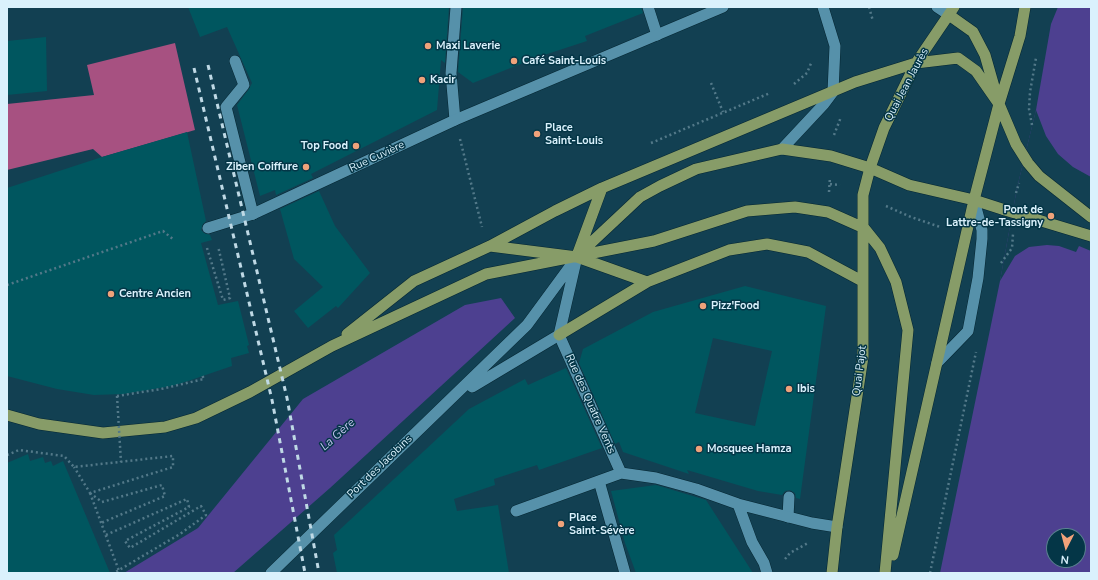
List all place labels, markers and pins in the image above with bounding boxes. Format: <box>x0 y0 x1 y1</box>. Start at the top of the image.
place label: Maxi Laverie <box>436 39 500 53</box>
marker: Maxi Laverie <box>423 41 433 51</box>
place label: Café Saint-Louis <box>522 54 606 68</box>
marker: Café Saint-Louis <box>509 56 519 66</box>
place label: Kacir <box>430 73 456 87</box>
marker: Kacir <box>417 75 427 85</box>
place label: Place Saint-Louis <box>545 121 603 147</box>
marker: Place Saint-Louis <box>532 129 542 139</box>
place label: Top Food <box>301 139 348 153</box>
marker: Top Food <box>351 141 361 151</box>
place label: Ziben Coiffure <box>226 160 298 174</box>
marker: Ziben Coiffure <box>301 162 311 172</box>
place label: Pont de Lattre-de-Tassigny <box>946 203 1043 229</box>
marker: Pont de Lattre-de-Tassigny <box>1046 211 1056 221</box>
place label: Centre Ancien <box>119 287 191 301</box>
marker: Centre Ancien <box>106 289 116 299</box>
place label: Pizz'Food <box>711 299 759 313</box>
marker: Pizz'Food <box>698 301 708 311</box>
place label: Ibis <box>797 382 815 396</box>
marker: Ibis <box>784 384 794 394</box>
place label: Mosquee Hamza <box>707 442 791 456</box>
marker: Mosquee Hamza <box>694 444 704 454</box>
place label: Place Saint-Sévère <box>569 511 635 537</box>
marker: Place Saint-Sévère <box>556 519 566 529</box>

